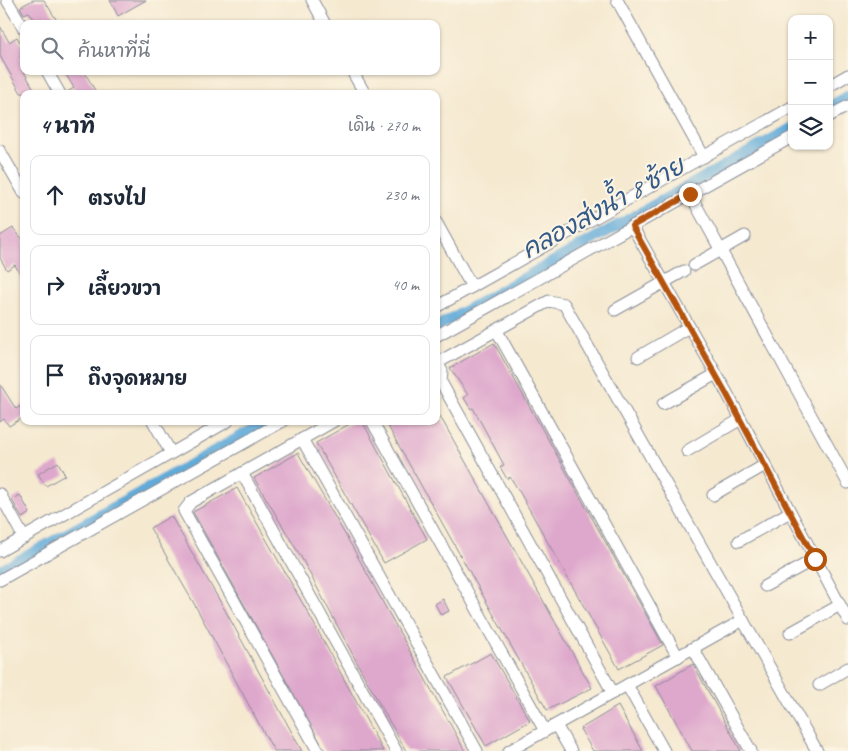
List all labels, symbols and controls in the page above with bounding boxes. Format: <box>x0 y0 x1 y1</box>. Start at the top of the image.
map controls <box>788 15 833 150</box>
button: + <box>788 15 833 60</box>
search box <box>20 20 440 75</box>
icon: search <box>38 34 66 62</box>
text: ค้นหาที่นี่ <box>78 39 150 63</box>
button: − <box>788 60 833 105</box>
button: layers <box>788 105 833 150</box>
text: 4 นาที <box>40 113 95 139</box>
text: เดิน · 270 m <box>348 116 420 136</box>
water label: คลองส่งน้ำ 8 ซ้าย <box>512 142 692 266</box>
icon: ahead <box>41 181 69 209</box>
route end <box>679 183 702 206</box>
text: 230 m <box>385 185 419 205</box>
text: ตรงไป <box>88 187 146 211</box>
icon: right <box>41 271 69 299</box>
text: 40 m <box>392 275 419 295</box>
text: เลี้ยวขวา <box>88 277 161 301</box>
icon: arrive <box>41 361 69 389</box>
text: ถึงจุดหมาย <box>88 367 187 391</box>
route start <box>804 548 827 571</box>

